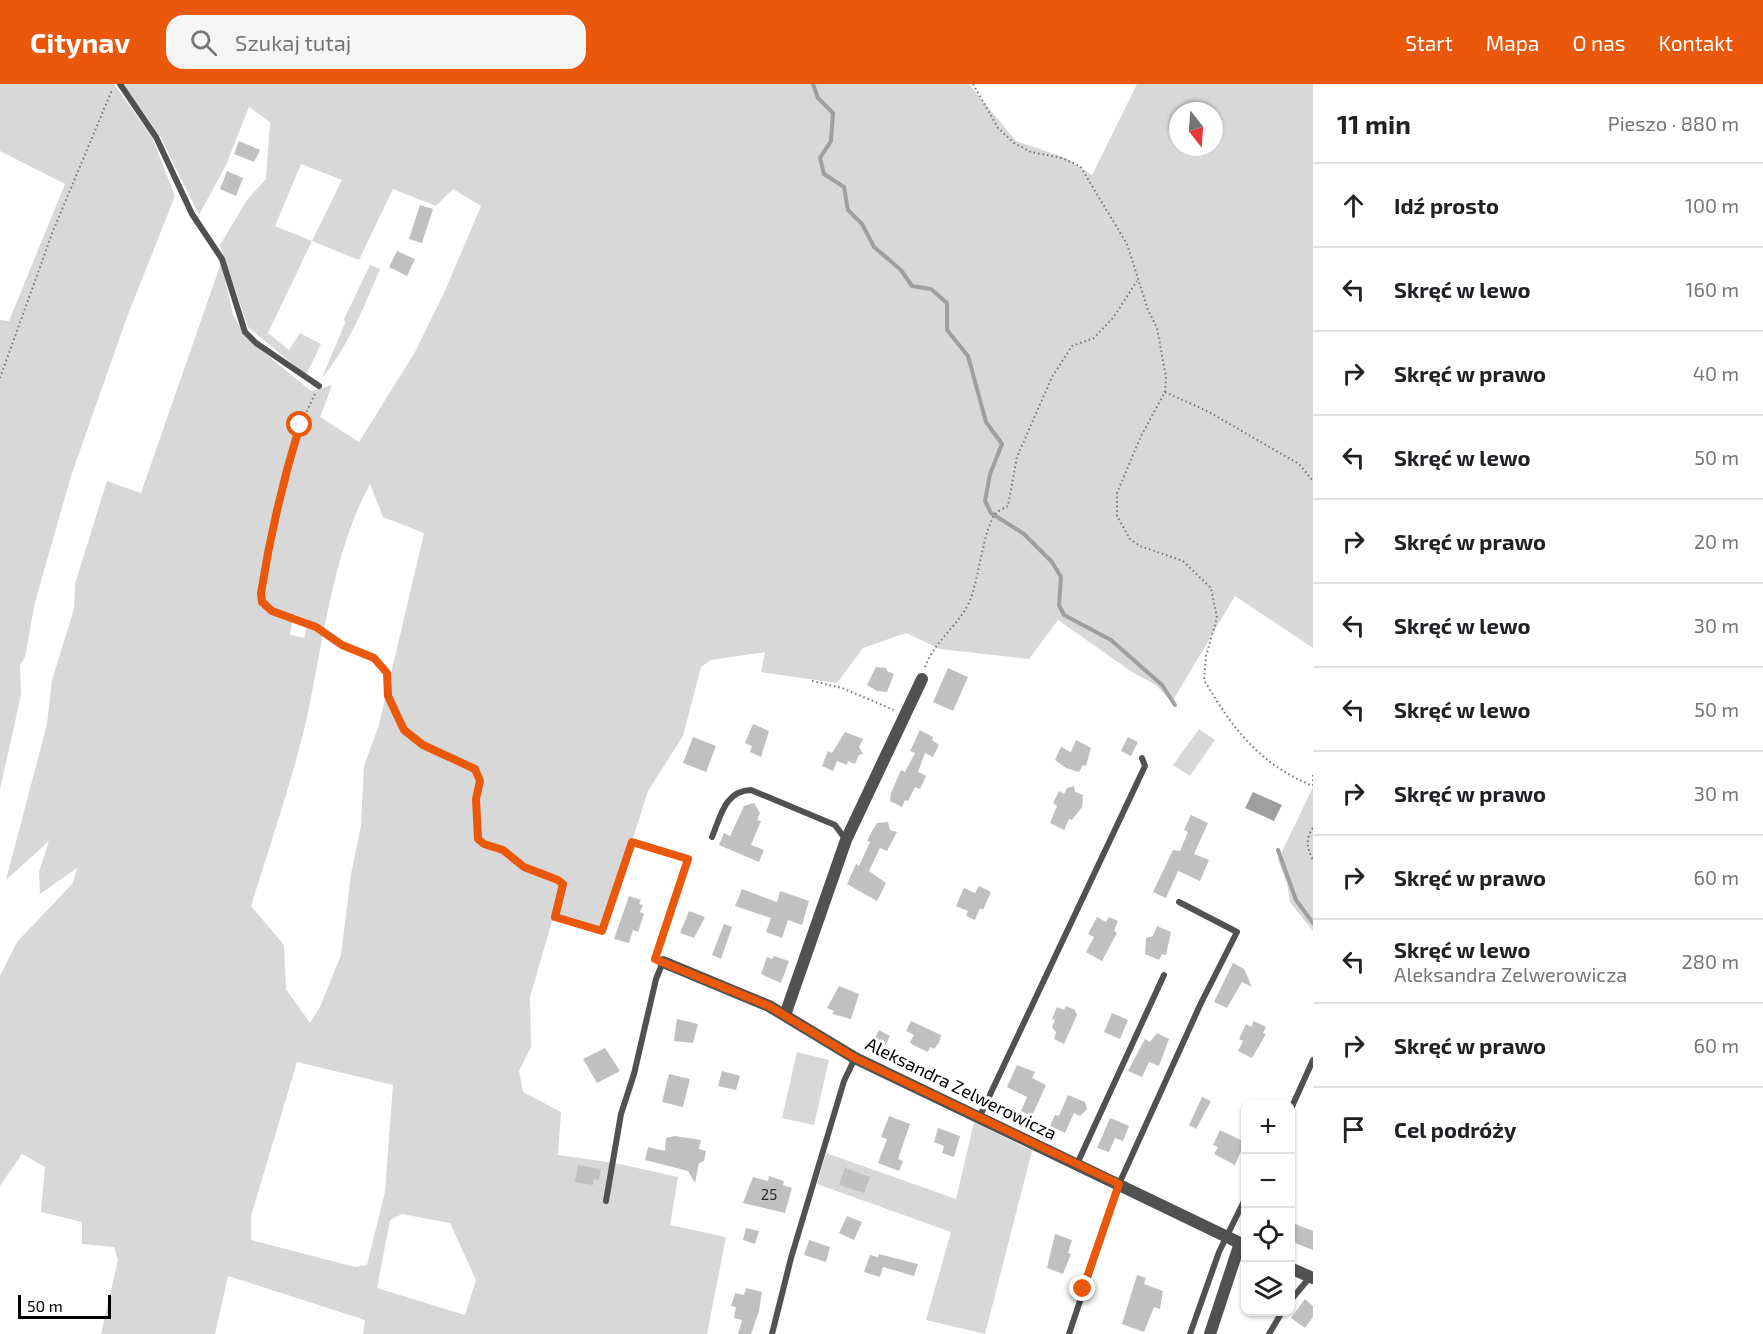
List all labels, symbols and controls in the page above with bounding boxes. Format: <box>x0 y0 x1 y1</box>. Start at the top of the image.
search box <box>166 15 586 69</box>
text: Citynav <box>30 25 130 59</box>
icon: search <box>187 26 220 59</box>
text: Szukaj tutaj <box>235 29 351 55</box>
text: Start <box>1405 30 1453 55</box>
text: Mapa <box>1486 30 1539 55</box>
text: O nas <box>1572 30 1626 55</box>
text: Kontakt <box>1659 30 1733 55</box>
north arrow <box>1169 102 1223 156</box>
text: 11 min <box>1337 108 1411 139</box>
text: Pieszo · 880 m <box>1608 111 1739 135</box>
icon: ahead <box>1337 189 1370 222</box>
text: Idź prosto <box>1394 192 1499 218</box>
text: 100 m <box>1685 193 1739 217</box>
icon: left <box>1337 273 1370 306</box>
text: Skręć w lewo <box>1394 276 1531 302</box>
text: 160 m <box>1686 277 1739 301</box>
icon: right <box>1337 357 1370 390</box>
text: Skręć w prawo <box>1394 360 1546 386</box>
text: 40 m <box>1693 361 1739 385</box>
route start <box>286 411 312 437</box>
icon: left <box>1337 441 1370 474</box>
text: Skręć w lewo <box>1394 444 1531 470</box>
text: 50 m <box>1694 445 1739 469</box>
icon: right <box>1337 525 1370 558</box>
text: Skręć w prawo <box>1394 528 1546 554</box>
text: 20 m <box>1694 529 1739 553</box>
icon: left <box>1337 609 1370 642</box>
text: Skręć w lewo <box>1394 612 1531 638</box>
text: 30 m <box>1694 613 1739 637</box>
icon: left <box>1337 693 1370 726</box>
text: Skręć w lewo <box>1394 696 1531 722</box>
text: 50 m <box>1694 697 1739 721</box>
icon: right <box>1337 777 1370 810</box>
text: Skręć w prawo <box>1394 780 1546 806</box>
text: 30 m <box>1694 781 1739 805</box>
icon: right <box>1337 861 1370 894</box>
text: Skręć w prawo <box>1394 864 1546 890</box>
text: 60 m <box>1694 865 1739 889</box>
text: Skręć w lewo <box>1394 936 1531 962</box>
icon: left <box>1337 945 1370 978</box>
text: 280 m <box>1682 949 1739 973</box>
text: Aleksandra Zelwerowicza <box>1394 962 1627 986</box>
icon: right <box>1337 1029 1370 1062</box>
street label: Aleksandra Zelwerowicza <box>862 1032 1061 1144</box>
text: Skręć w prawo <box>1394 1032 1546 1058</box>
text: 60 m <box>1694 1033 1739 1057</box>
map controls <box>1241 1100 1295 1316</box>
button: + <box>1241 1100 1295 1154</box>
icon: arrive <box>1337 1113 1370 1146</box>
text: Cel podróży <box>1394 1116 1516 1142</box>
button: − <box>1241 1154 1295 1208</box>
house number: 25 <box>761 1185 777 1203</box>
button: locate <box>1241 1208 1295 1262</box>
button: layers <box>1241 1262 1295 1316</box>
route end <box>1069 1275 1095 1301</box>
scale bar <box>18 1292 111 1320</box>
text: 50 m <box>27 1296 63 1315</box>

